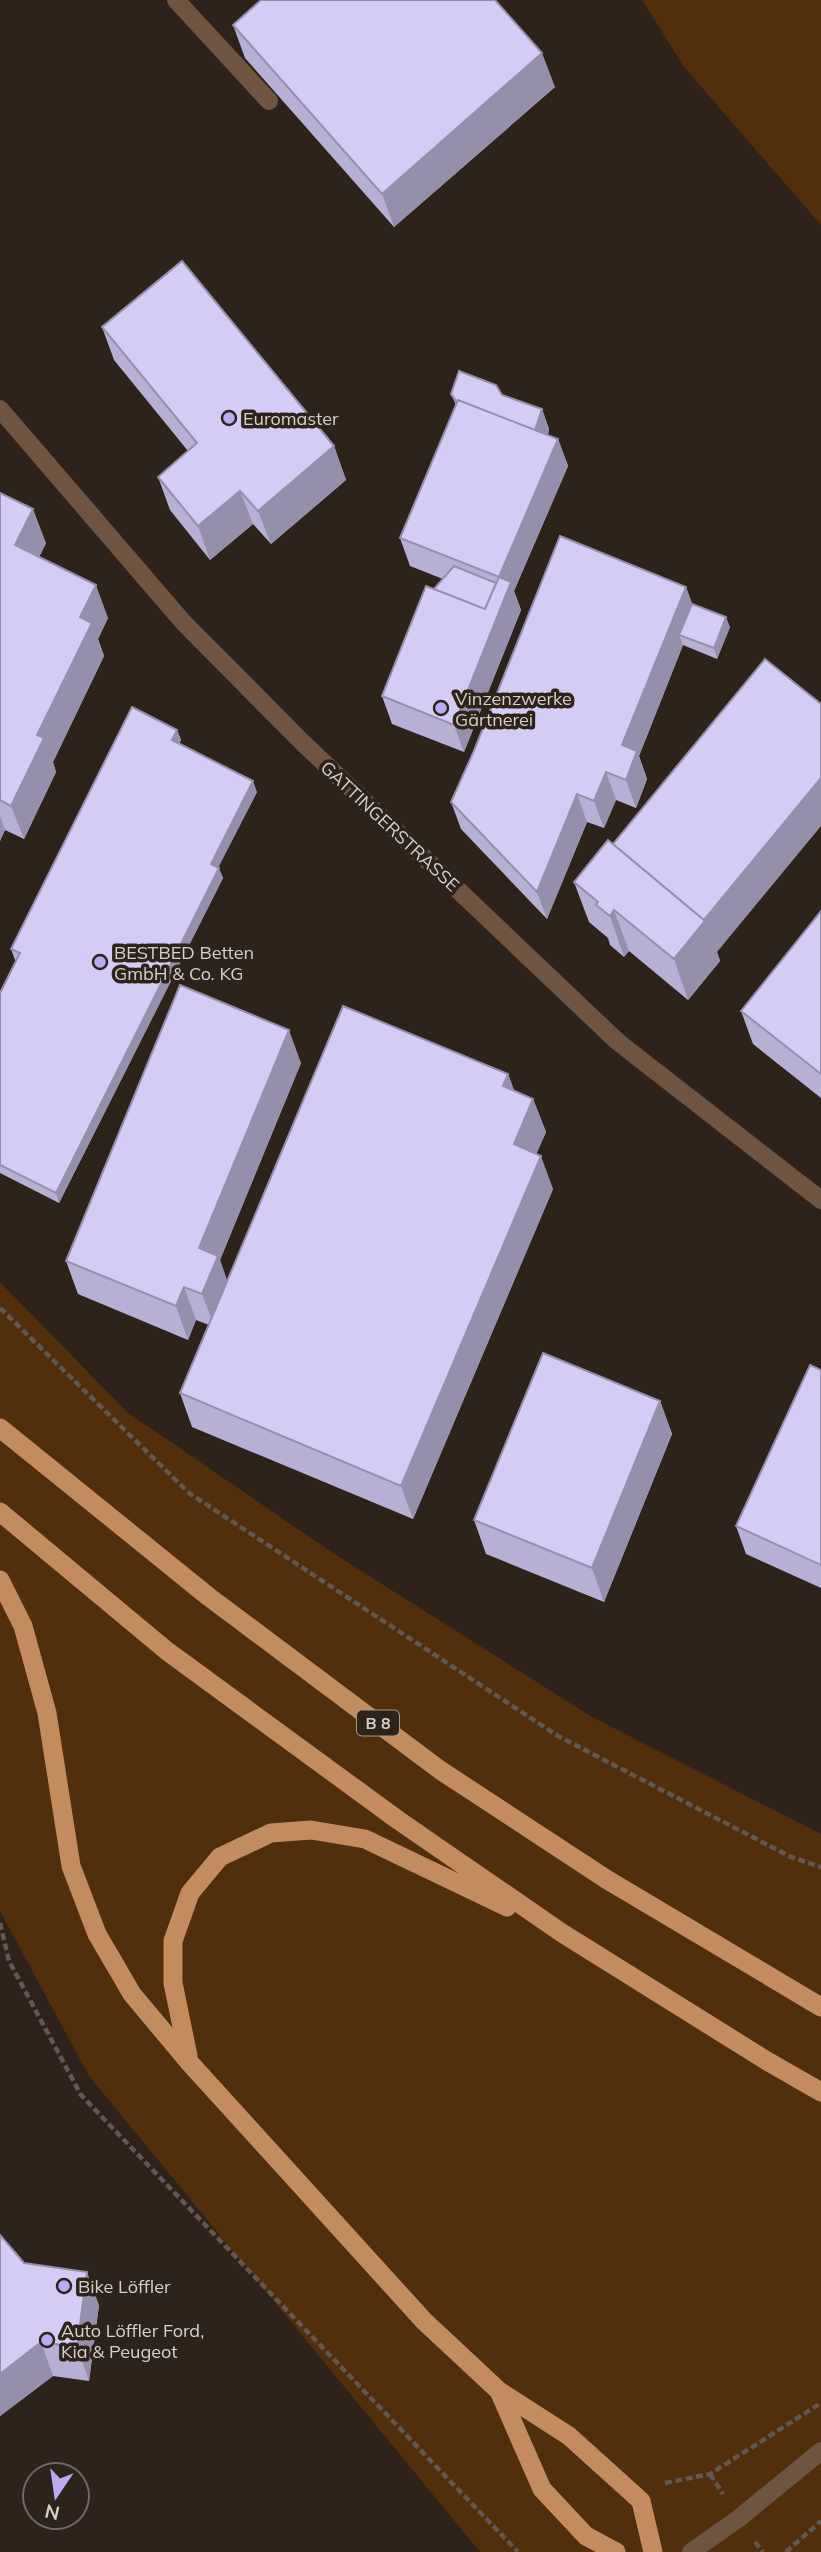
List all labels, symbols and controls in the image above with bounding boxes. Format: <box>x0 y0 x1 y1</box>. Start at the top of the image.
place label: Euromaster <box>243 407 339 430</box>
marker: Euromaster <box>221 410 237 426</box>
place label: Vinzenzwerke Gärtnerei <box>455 687 572 731</box>
marker: Vinzenzwerke Gärtnerei <box>433 700 449 716</box>
street label: GATTINGERSTRASSE <box>316 756 464 896</box>
place label: BESTBED Betten GmbH & Co. KG <box>114 941 254 985</box>
marker: BESTBED Betten GmbH & Co. KG <box>92 954 108 970</box>
road number: B 8 <box>357 1710 399 1736</box>
place label: Bike Löffler <box>78 2275 171 2298</box>
marker: Bike Löffler <box>56 2278 72 2294</box>
place label: Auto Löffler Ford, Kia & Peugeot <box>61 2319 204 2363</box>
marker: Auto Löffler Ford, Kia & Peugeot <box>39 2332 55 2348</box>
north arrow <box>21 2461 91 2531</box>
text: N <box>42 2499 62 2526</box>

